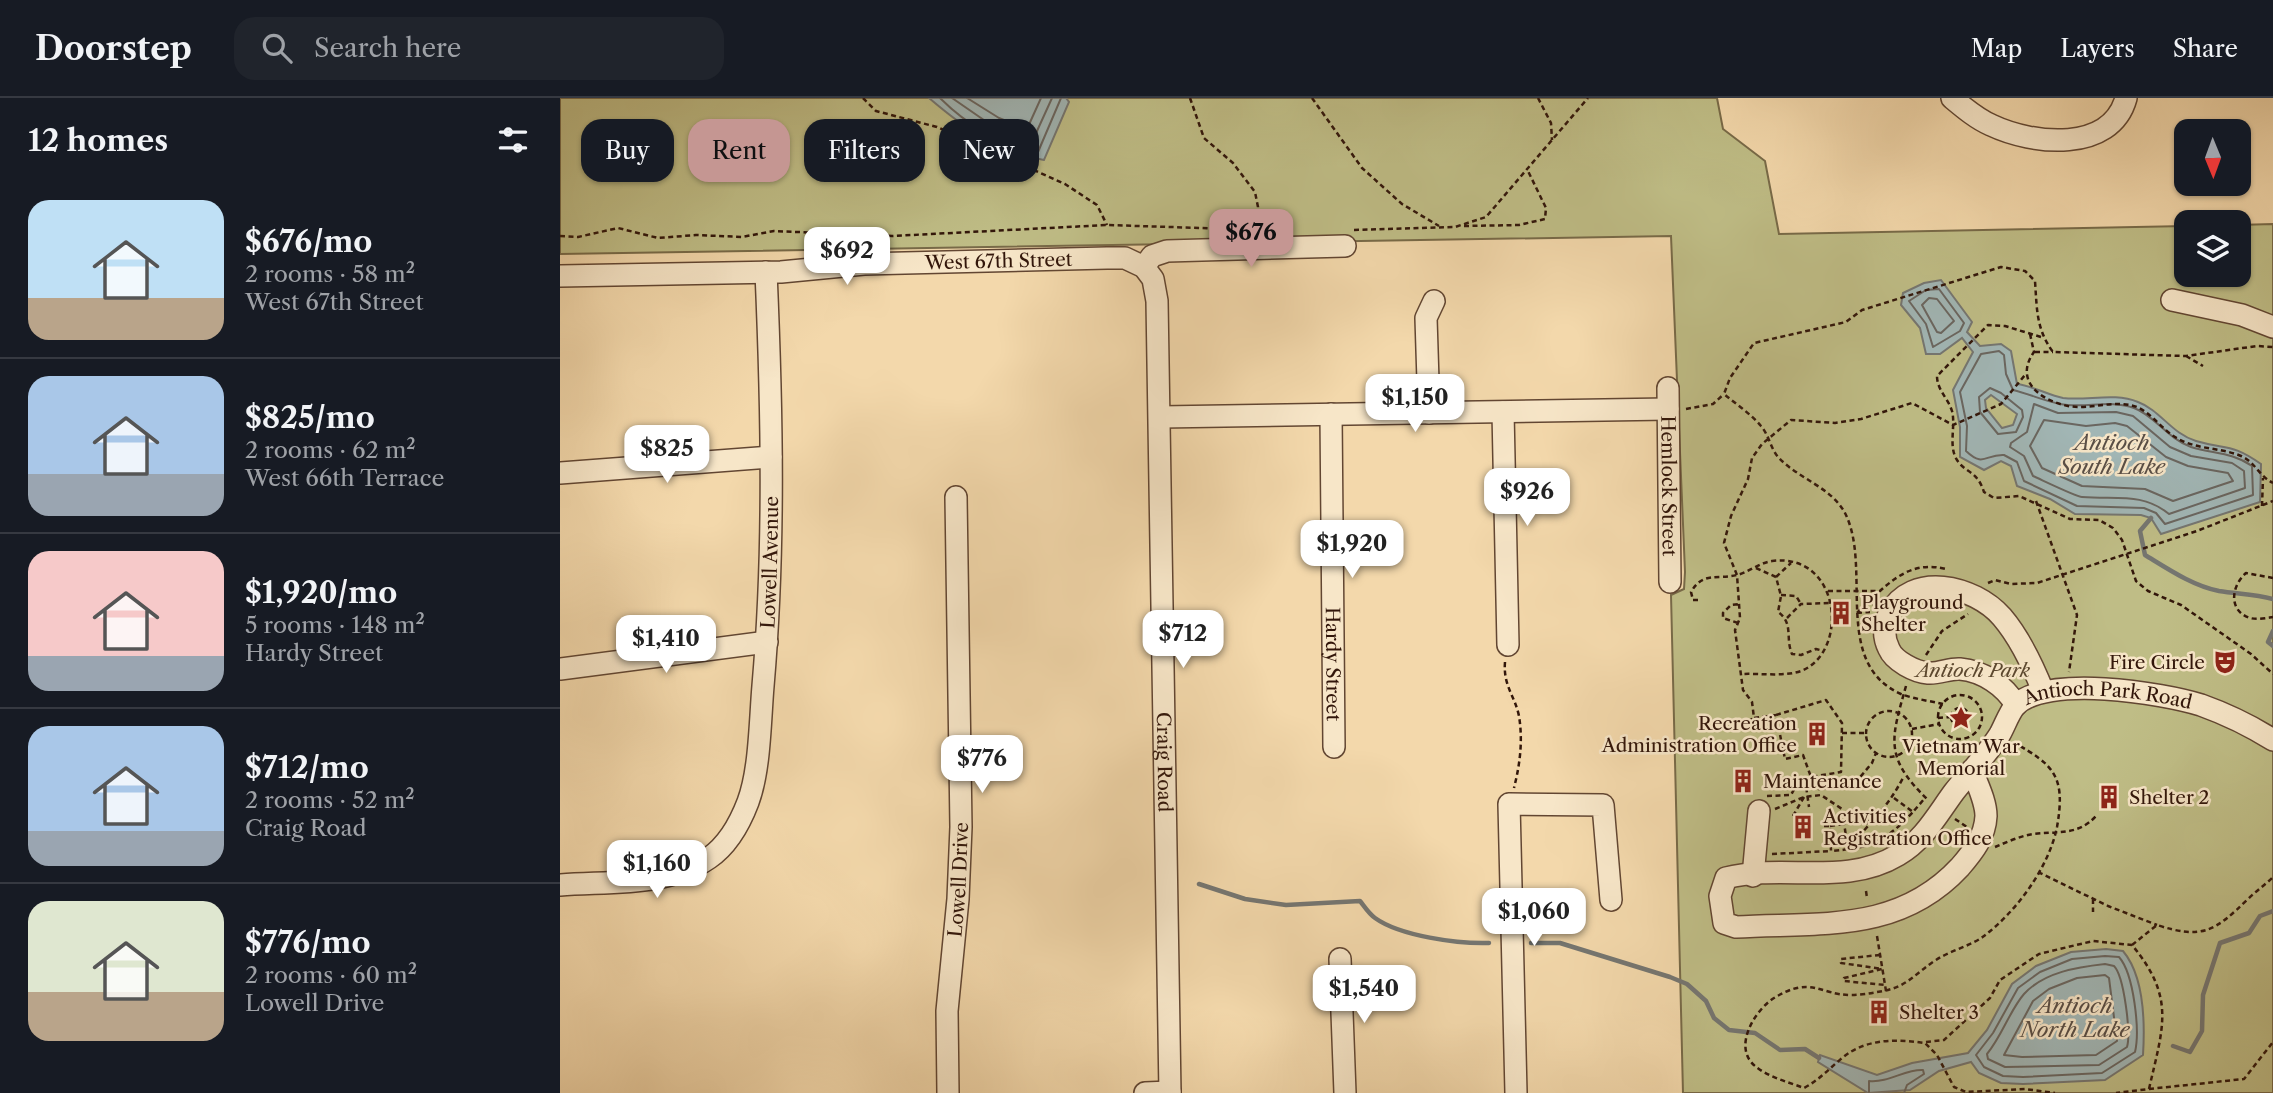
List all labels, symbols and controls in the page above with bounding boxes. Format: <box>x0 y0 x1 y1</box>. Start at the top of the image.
search box <box>234 17 724 80</box>
text: Doorstep <box>35 28 192 69</box>
icon: search <box>258 29 296 67</box>
text: Search here <box>314 32 461 64</box>
text: Map <box>1971 34 2022 63</box>
text: Layers <box>2060 34 2135 63</box>
text: Share <box>2173 34 2238 63</box>
chip: Buy <box>581 119 674 182</box>
chip: Rent <box>688 119 790 182</box>
chip: Filters <box>804 119 925 182</box>
chip: New <box>939 119 1039 182</box>
north arrow <box>2174 119 2250 196</box>
map controls <box>2174 119 2251 287</box>
icon: filters <box>494 121 532 159</box>
text: 12 homes <box>28 122 168 159</box>
pin: $676 <box>1210 209 1292 269</box>
button: layers <box>2174 210 2251 287</box>
text: $676 <box>1225 218 1277 246</box>
text: $676/mo <box>245 223 372 260</box>
icon: home <box>84 228 168 312</box>
pin: $692 <box>806 228 888 287</box>
text: $692 <box>820 236 874 264</box>
street label: West 67th Street <box>923 248 1073 275</box>
text: 2 rooms · 58 m² <box>245 260 415 288</box>
text: West 67th Street <box>245 288 424 316</box>
pin: $1,150 <box>1358 374 1472 434</box>
text: $1,150 <box>1381 383 1449 411</box>
text: $825/mo <box>245 399 375 436</box>
icon: home <box>84 404 168 488</box>
street label: Hemlock Street <box>1656 415 1681 557</box>
pin: $825 <box>626 426 708 485</box>
water label: Antioch South Lake <box>2057 430 2166 479</box>
text: $825 <box>640 434 694 462</box>
text: 2 rooms · 62 m² <box>245 436 416 464</box>
text: West 66th Terrace <box>245 464 445 492</box>
pin: $926 <box>1486 468 1568 528</box>
text: $926 <box>1500 477 1554 505</box>
street label: Lowell Avenue <box>756 496 783 629</box>
pin: $1,920 <box>1295 520 1409 580</box>
text: $1,920 <box>1317 529 1387 557</box>
text: $1,920/mo <box>245 574 397 611</box>
icon: home <box>84 579 168 663</box>
place label: Playground Shelter <box>1861 591 1964 636</box>
building icon: Playground Shelter <box>1827 599 1855 627</box>
street label: Hardy Street <box>1321 607 1345 722</box>
pin: $712 <box>1142 610 1224 670</box>
text: 5 rooms · 148 m² <box>245 611 425 639</box>
pin: $1,410 <box>609 616 723 675</box>
text: $712 <box>1159 619 1207 647</box>
text: $1,410 <box>632 624 700 652</box>
text: Hardy Street <box>245 639 383 667</box>
theatre icon: Fire Circle <box>2211 648 2239 676</box>
place label: Fire Circle <box>2109 651 2205 674</box>
park label: Antioch Park <box>1913 659 2030 682</box>
street label: Antioch Park Road <box>2019 677 2195 714</box>
place icon: Vietnam War Memorial <box>1947 704 1975 732</box>
street label: Craig Road <box>1152 712 1176 813</box>
place label: Recreation Administration Office <box>1601 712 1797 757</box>
building icon: Recreation Administration Office <box>1803 720 1831 748</box>
place label: Vietnam War Memorial <box>1901 735 2020 780</box>
pin: $776 <box>941 736 1023 795</box>
text: $776 <box>957 744 1007 772</box>
text: $712/mo <box>245 749 369 786</box>
icon: home <box>84 754 168 838</box>
building icon: Maintenance <box>1729 767 1757 795</box>
place label: Maintenance <box>1763 770 1882 793</box>
building icon: Shelter 2 <box>2095 783 2123 811</box>
text: 2 rooms · 52 m² <box>245 786 415 814</box>
place label: Shelter 2 <box>2129 786 2210 809</box>
place label: Activities Registration Office <box>1822 805 1992 850</box>
building icon: Activities Registration Office <box>1789 813 1817 841</box>
text: Craig Road <box>245 814 367 842</box>
street label: Lowell Drive <box>943 822 973 938</box>
pin: $1,160 <box>600 840 714 900</box>
text: $1,160 <box>623 849 691 877</box>
pin: $1,060 <box>1477 888 1591 948</box>
text: $1,060 <box>1498 897 1570 925</box>
text: $776/mo <box>245 924 370 961</box>
icon: home <box>84 929 168 1013</box>
text: 2 rooms · 60 m² <box>245 961 417 989</box>
pin: $1,540 <box>1307 965 1421 1025</box>
text: $1,540 <box>1329 974 1399 1002</box>
text: Lowell Drive <box>245 989 384 1017</box>
water label: Antioch North Lake <box>2018 993 2130 1042</box>
building icon: Shelter 3 <box>1865 998 1893 1026</box>
place label: Shelter 3 <box>1899 1001 1979 1024</box>

